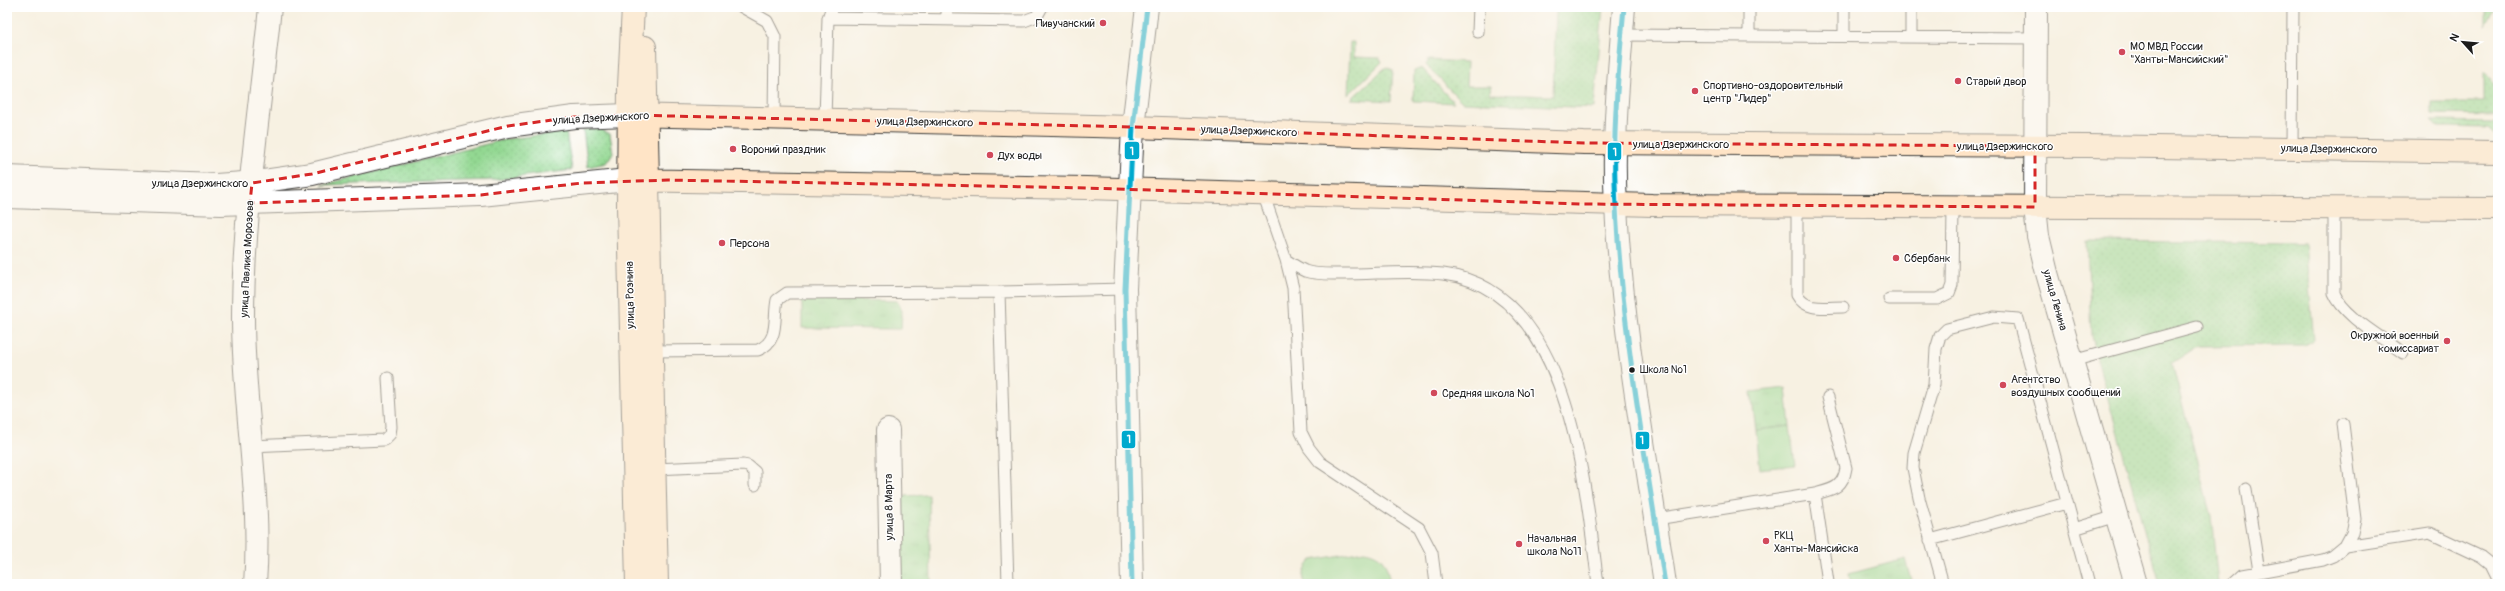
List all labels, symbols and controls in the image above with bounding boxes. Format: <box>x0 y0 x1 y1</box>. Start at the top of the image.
place label: Пивучанский <box>1036 17 1095 30</box>
marker: Пивучанский <box>1098 18 1108 28</box>
north arrow <box>2443 22 2483 62</box>
text: N <box>2447 31 2462 44</box>
place label: МО МВД России "Ханты-Мансийский" <box>2130 40 2228 66</box>
marker: МО МВД России "Ханты-Мансийский" <box>2117 47 2127 57</box>
place label: Старый двор <box>1966 75 2026 88</box>
marker: Старый двор <box>1953 76 1963 86</box>
place label: Спортивно-оздоровительный центр "Лидер" <box>1703 79 1843 105</box>
marker: Спортивно-оздоровительный центр "Лидер" <box>1690 86 1700 96</box>
street label: улица Дзержинского <box>551 109 650 127</box>
street label: улица Дзержинского <box>876 115 973 129</box>
street label: улица Дзержинского <box>1200 123 1298 139</box>
street label: улица Дзержинского <box>1632 138 1729 151</box>
street label: улица Дзержинского <box>1956 140 2053 153</box>
line badge: 1 <box>1124 141 1140 160</box>
line badge: 1 <box>1607 142 1622 161</box>
street label: улица Дзержинского <box>2280 142 2377 156</box>
place label: Вороний праздник <box>741 143 826 156</box>
marker: Вороний праздник <box>728 144 738 154</box>
text: 1 <box>1130 145 1134 158</box>
text: 1 <box>1613 146 1617 159</box>
place label: Дух воды <box>997 149 1042 162</box>
marker: Дух воды <box>985 150 995 160</box>
street label: улица Дзержинского <box>151 177 248 190</box>
street label: улица Павлика Морозова <box>237 200 257 319</box>
place label: Персона <box>730 237 769 250</box>
marker: Персона <box>717 238 727 248</box>
place label: Сбербанк <box>1904 252 1951 265</box>
marker: Сбербанк <box>1891 253 1901 263</box>
street label: улица Рознина <box>623 261 637 330</box>
street label: улица Ленина <box>2040 267 2070 332</box>
place label: Окружной военный комиссариат <box>2350 329 2439 355</box>
marker: Окружной военный комиссариат <box>2442 336 2452 346</box>
place label: Школа №1 <box>1640 364 1687 376</box>
marker: Школа №1 <box>1627 365 1637 375</box>
place label: Агентство воздушных сообщений <box>2011 373 2121 399</box>
marker: Агентство воздушных сообщений <box>1998 380 2008 390</box>
place label: Средняя школа №1 <box>1442 387 1535 400</box>
marker: Средняя школа №1 <box>1429 388 1439 398</box>
line badge: 1 <box>1121 430 1136 449</box>
line badge: 1 <box>1635 431 1650 450</box>
text: 1 <box>1127 433 1131 446</box>
text: 1 <box>1640 434 1644 447</box>
street label: улица 8 Марта <box>882 474 896 541</box>
place label: РКЦ Ханты-Мансийска <box>1774 529 1858 555</box>
place label: Начальная школа №11 <box>1527 532 1582 558</box>
marker: РКЦ Ханты-Мансийска <box>1761 536 1771 546</box>
marker: Начальная школа №11 <box>1514 539 1524 549</box>

